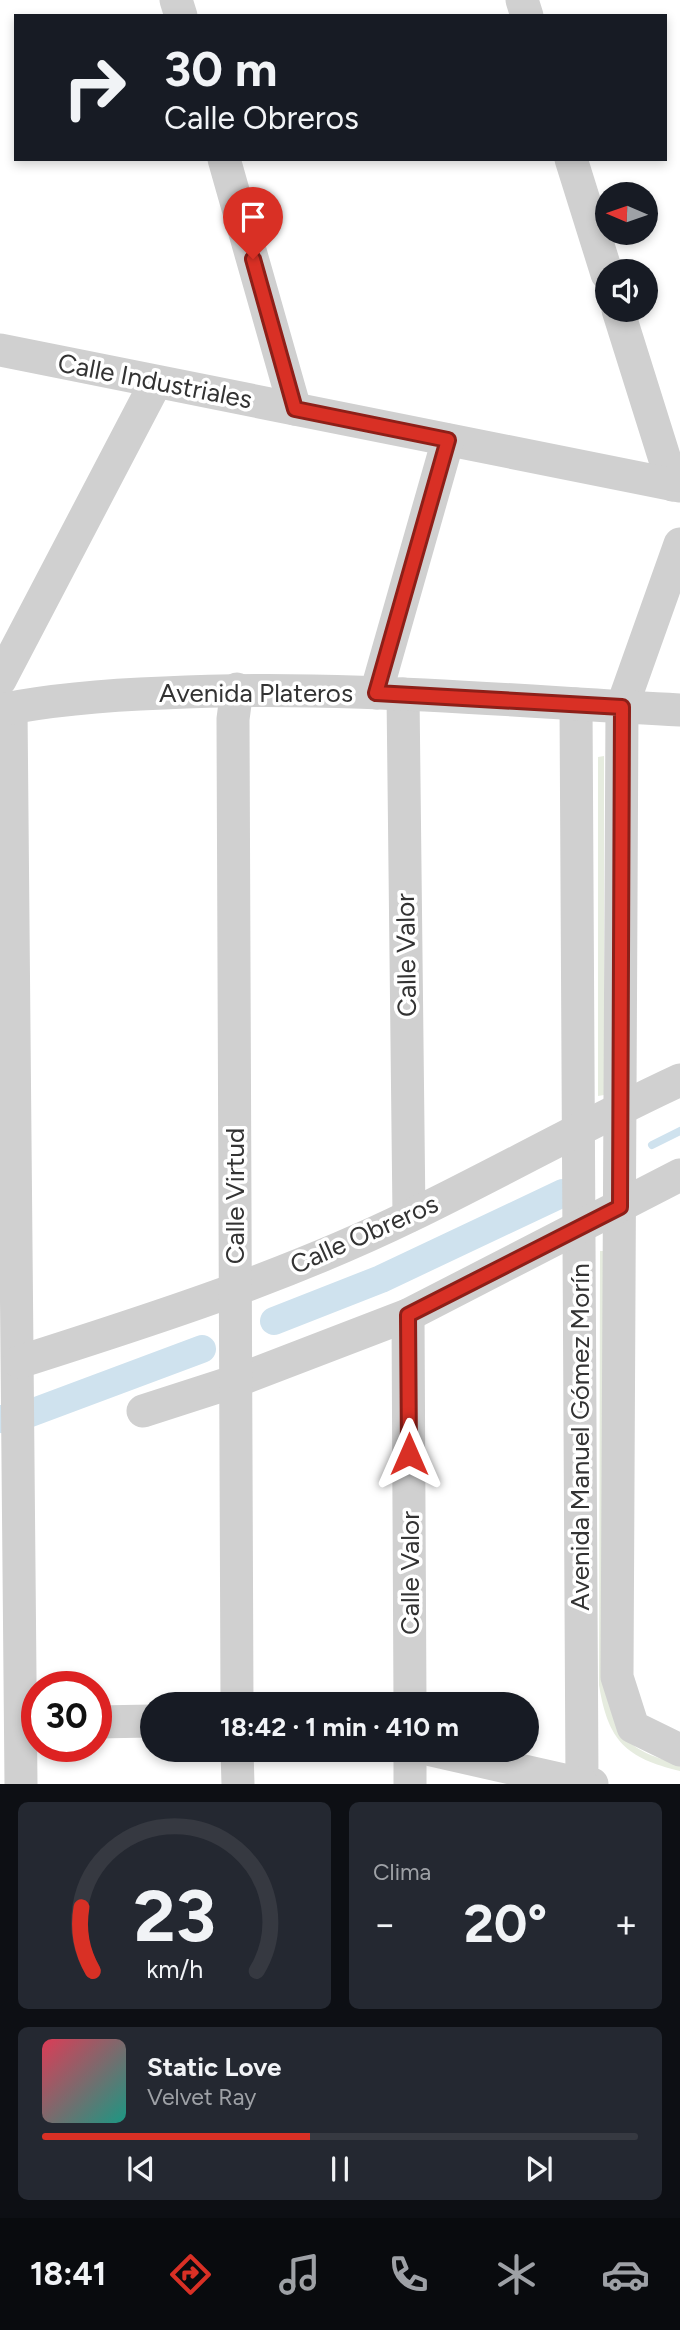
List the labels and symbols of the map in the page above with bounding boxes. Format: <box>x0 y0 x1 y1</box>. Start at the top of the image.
north arrow <box>595 182 658 245</box>
pin <box>223 187 283 259</box>
street label: Calle Industriales <box>55 346 255 416</box>
street label: Avenida Plateros <box>159 677 353 709</box>
street label: Calle Valor <box>389 893 423 1017</box>
street label: Calle Virtud <box>219 1128 251 1264</box>
street label: Calle Obreros <box>285 1187 443 1281</box>
street label: Avenida Manuel Gómez Morín <box>564 1263 596 1611</box>
position arrow <box>372 1417 446 1491</box>
street label: Calle Valor <box>394 1511 426 1635</box>
speed limit sign: 30 <box>21 1671 112 1762</box>

